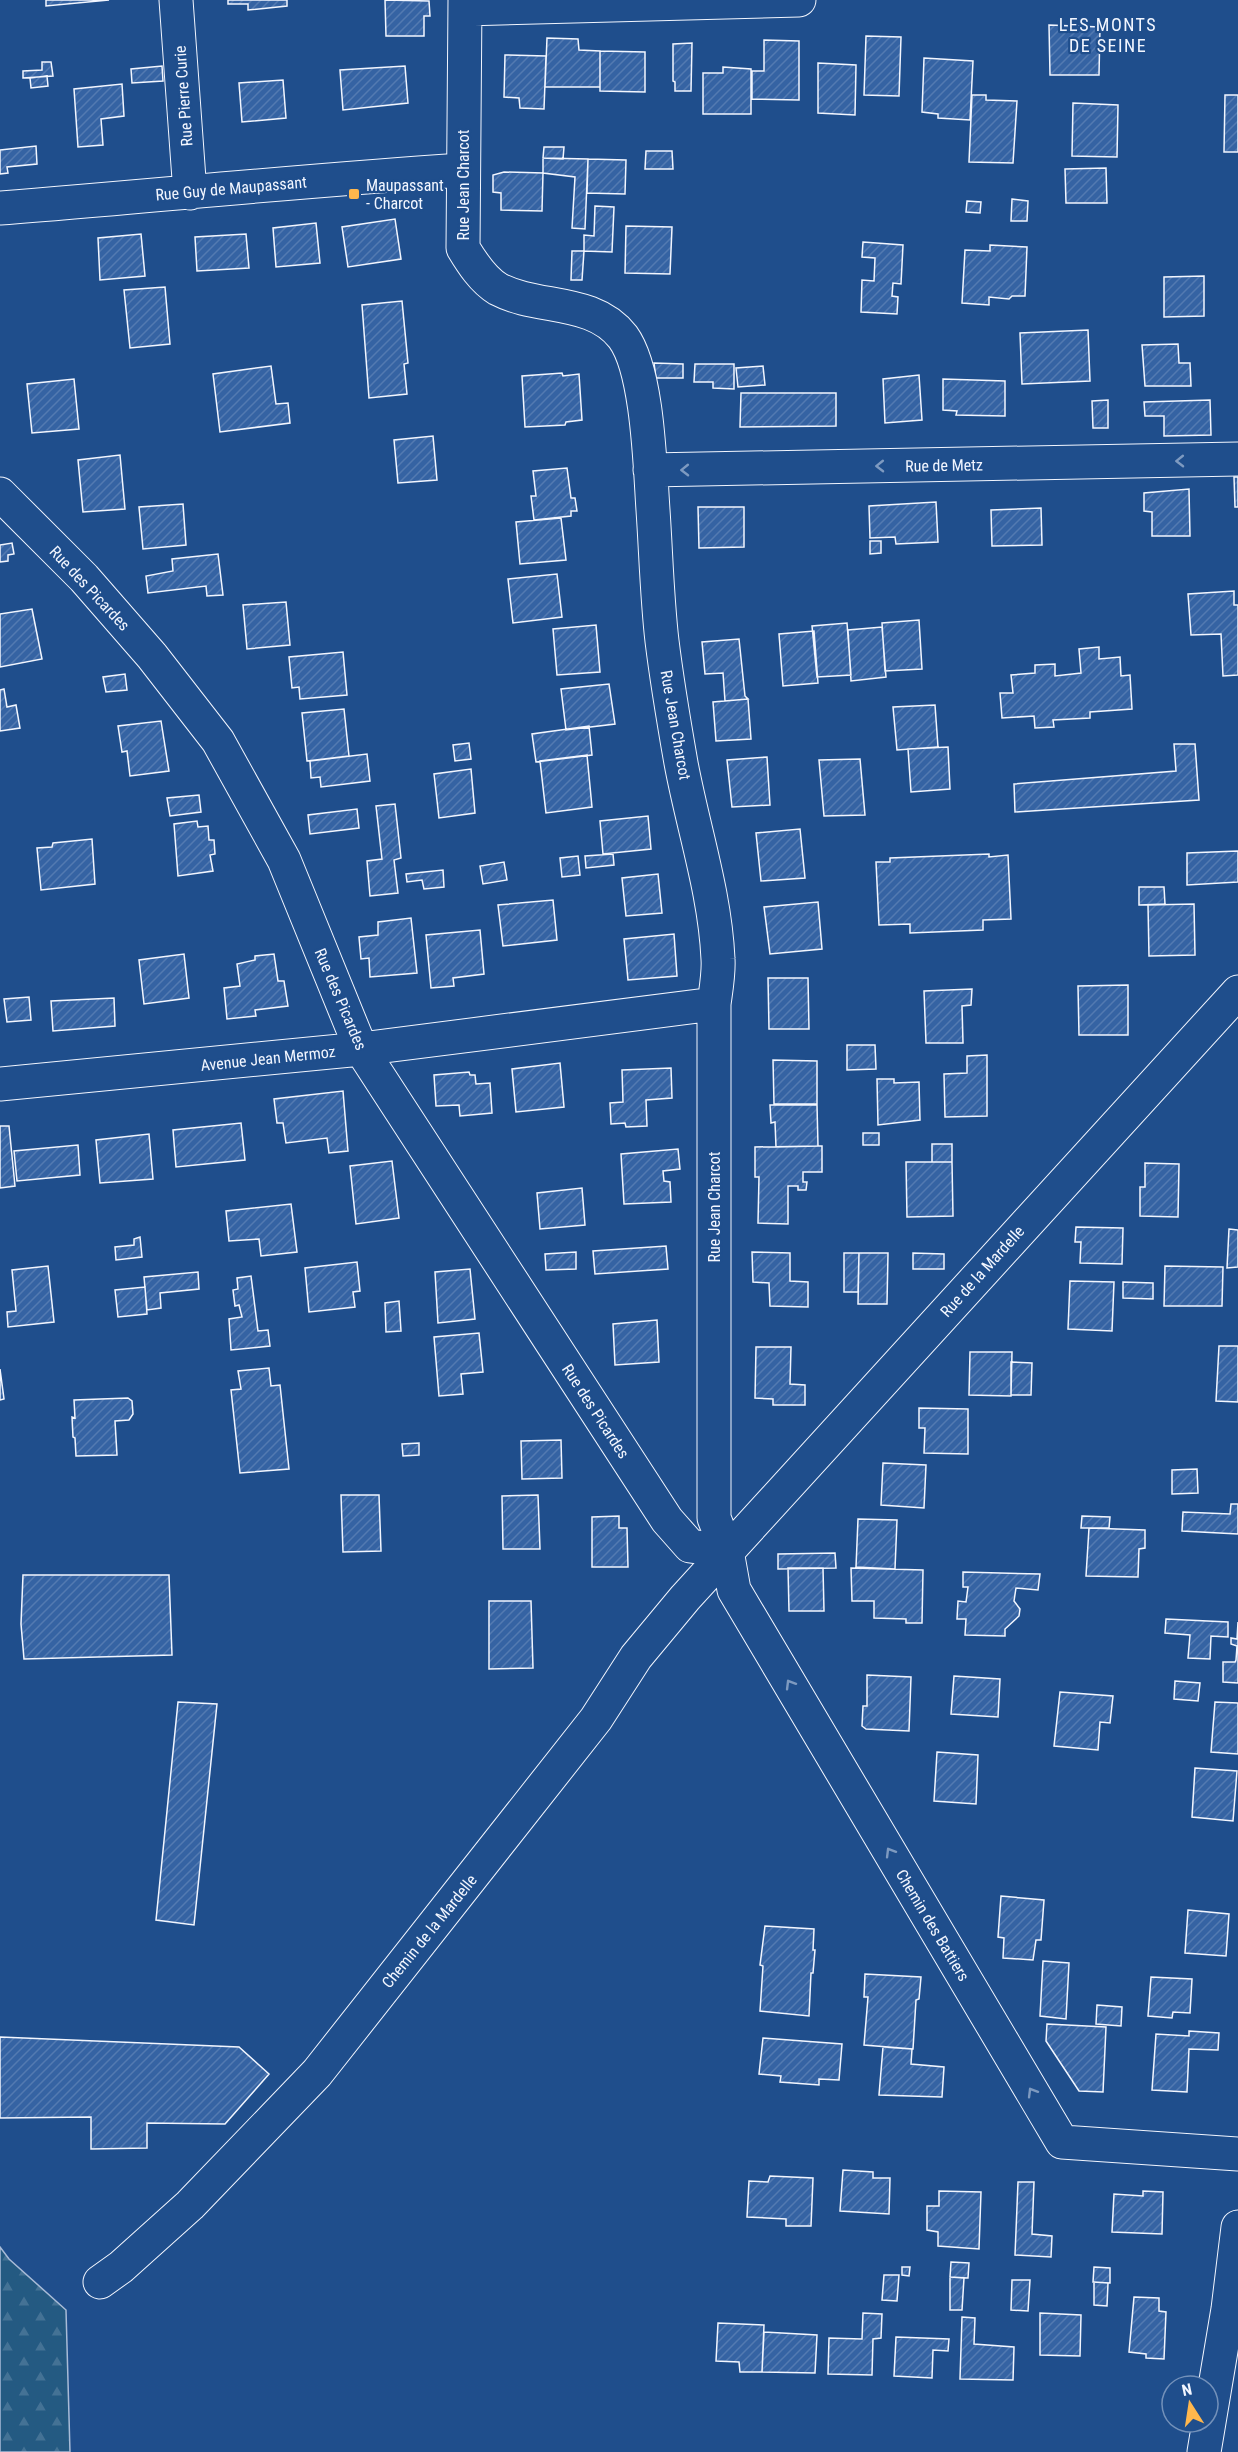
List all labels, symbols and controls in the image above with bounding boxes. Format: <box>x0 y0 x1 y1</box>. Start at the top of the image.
district label: LES MONTS DE SEINE <box>1059 14 1157 56</box>
street label: Rue Pierre Curie <box>170 45 197 147</box>
street label: Rue Jean Charcot <box>454 129 473 241</box>
street label: Rue Guy de Maupassant <box>155 172 308 205</box>
place label: Maupassant - Charcot <box>366 176 444 213</box>
marker: Maupassant - Charcot <box>347 187 361 201</box>
one-way arrow <box>1175 454 1184 467</box>
street label: Rue de Metz <box>905 455 983 476</box>
one-way arrow <box>875 460 884 472</box>
one-way arrow <box>680 463 689 476</box>
street label: Rue des Picardes <box>46 542 134 635</box>
street label: Rue Jean Charcot <box>657 669 695 782</box>
street label: Rue des Picardes <box>311 945 371 1053</box>
street label: Avenue Jean Mermoz <box>200 1042 336 1075</box>
street label: Rue Jean Charcot <box>705 1151 724 1263</box>
street label: Rue de la Mardelle <box>936 1222 1028 1321</box>
street label: Rue des Picardes <box>558 1360 633 1462</box>
one-way arrow <box>786 1680 797 1690</box>
one-way arrow <box>885 1848 897 1858</box>
street label: Chemin des Battiers <box>892 1866 973 1985</box>
street label: Chemin de la Mardelle <box>378 1871 481 1992</box>
one-way arrow <box>1028 2088 1039 2098</box>
north arrow <box>1160 2374 1220 2434</box>
text: N <box>1180 2380 1194 2400</box>

